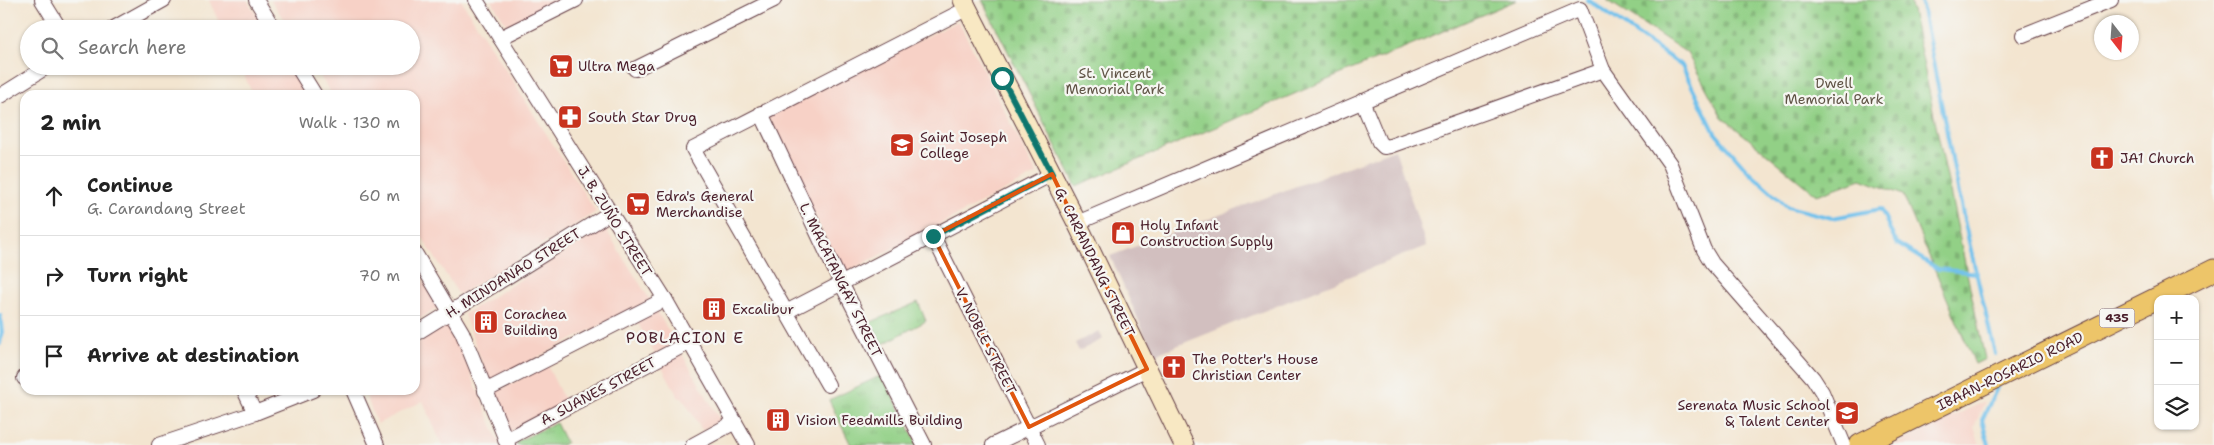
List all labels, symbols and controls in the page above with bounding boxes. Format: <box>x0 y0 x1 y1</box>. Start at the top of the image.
north arrow <box>2094 15 2139 60</box>
search box <box>20 20 420 75</box>
icon: search <box>38 34 66 62</box>
text: Search here <box>78 35 187 60</box>
supermarket icon: Ultra Mega <box>548 53 574 79</box>
place label: Ultra Mega <box>578 57 655 75</box>
park label: St. Vincent Memorial Park <box>1065 64 1165 98</box>
route start <box>991 67 1014 90</box>
park label: Dwell Memorial Park <box>1784 74 1884 108</box>
pharmacy icon: South Star Drug <box>557 104 583 130</box>
place label: South Star Drug <box>588 108 697 126</box>
text: 2 min <box>40 109 101 137</box>
text: Walk · 130 m <box>299 112 400 133</box>
place label: Saint Joseph College <box>920 128 1007 162</box>
school or university icon: Saint Joseph College <box>889 132 915 158</box>
church icon: JA1 Church <box>2089 145 2115 171</box>
place label: JA1 Church <box>2120 149 2195 167</box>
street label: J. B. ZUÑO STREET <box>574 162 657 280</box>
text: Continue <box>87 173 173 198</box>
icon: ahead <box>40 182 68 210</box>
street label: G. CARANDANG STREET <box>1051 184 1139 340</box>
text: 60 m <box>359 185 400 206</box>
place label: Edra's General Merchandise <box>656 187 754 221</box>
supermarket icon: Edra's General Merchandise <box>625 191 651 217</box>
text: G. Carandang Street <box>87 198 246 219</box>
street label: L. MACATANGAY STREET <box>796 200 886 360</box>
place label: Holy Infant Construction Supply <box>1140 216 1273 250</box>
shop icon: Holy Infant Construction Supply <box>1110 220 1136 246</box>
street label: H. MINDANAO STREET <box>442 224 584 322</box>
route end <box>922 225 945 248</box>
icon: right <box>40 262 68 290</box>
text: Turn right <box>87 263 188 288</box>
text: 70 m <box>359 265 400 286</box>
street label: V. NOBLE STREET <box>951 285 1021 398</box>
map controls <box>2154 295 2199 430</box>
button: + <box>2154 295 2199 340</box>
building icon: Excalibur <box>701 296 727 322</box>
place label: Excalibur <box>732 300 794 318</box>
place label: Corachea Building <box>504 305 567 339</box>
road number: 435 <box>2100 308 2134 328</box>
building icon: Corachea Building <box>473 309 499 335</box>
district label: POBLACION E <box>626 327 744 348</box>
street label: IBAAN-ROSARIO ROAD <box>1934 328 2086 414</box>
button: − <box>2154 340 2199 385</box>
icon: arrive <box>40 342 68 370</box>
text: Arrive at destination <box>87 343 299 368</box>
place label: The Potter's House Christian Center <box>1192 350 1319 384</box>
street label: A. SUANES STREET <box>537 353 659 429</box>
church icon: The Potter's House Christian Center <box>1161 354 1187 380</box>
button: layers <box>2154 385 2199 430</box>
place label: Serenata Music School & Talent Center <box>1677 396 1831 430</box>
school or university icon: Serenata Music School & Talent Center <box>1834 400 1860 426</box>
building icon: Vision Feedmills Building <box>765 407 791 433</box>
place label: Vision Feedmills Building <box>796 411 963 429</box>

